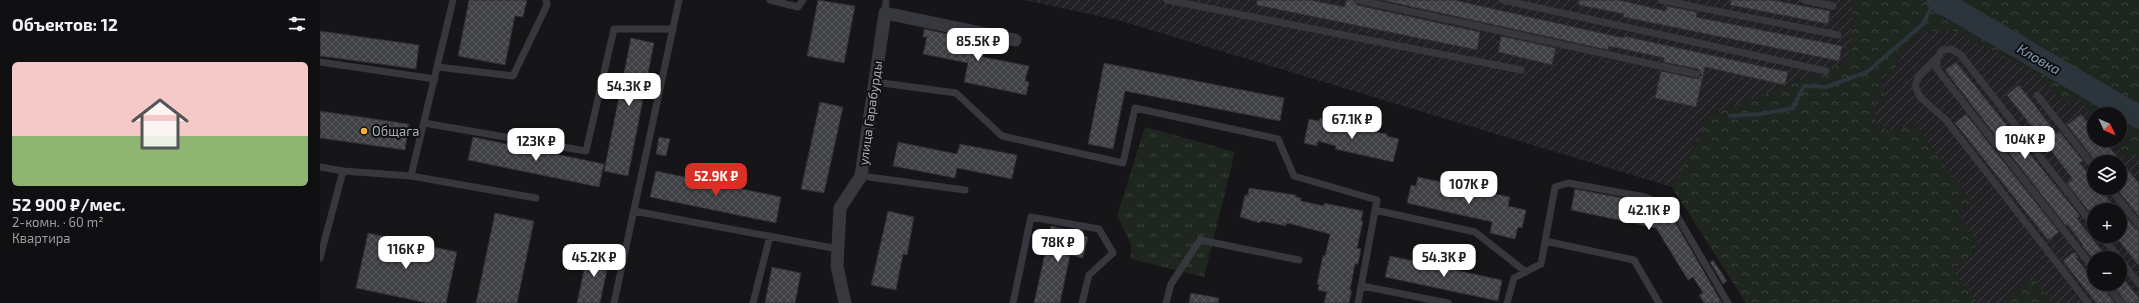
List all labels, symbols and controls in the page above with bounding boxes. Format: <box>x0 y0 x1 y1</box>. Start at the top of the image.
icon: filters <box>286 13 308 35</box>
text: Объектов: 12 <box>12 14 118 34</box>
pin: 85.5K ₽ <box>941 28 1015 62</box>
text: 85.5K ₽ <box>956 33 1000 49</box>
water label: Кловка <box>2015 39 2064 78</box>
street label: улица Гарабурды <box>855 60 885 166</box>
pin: 54.3K ₽ <box>592 73 666 107</box>
text: 54.3K ₽ <box>607 78 651 94</box>
icon: home <box>124 88 196 160</box>
pin: 67.1K ₽ <box>1315 106 1389 140</box>
north arrow <box>2087 107 2127 147</box>
map controls <box>2087 107 2127 291</box>
text: 67.1K ₽ <box>1332 111 1372 127</box>
place label: Общага <box>372 123 419 139</box>
marker: Общага <box>359 126 369 136</box>
pin: 104K ₽ <box>1992 126 2058 160</box>
pin: 123K ₽ <box>503 128 569 162</box>
text: 104K ₽ <box>2005 131 2045 147</box>
text: 123K ₽ <box>516 133 556 149</box>
button: layers <box>2087 155 2127 195</box>
pin: 52.9K ₽ <box>679 163 753 197</box>
text: 52.9K ₽ <box>694 168 738 184</box>
pin: 107K ₽ <box>1436 171 1502 205</box>
text: 107K ₽ <box>1449 176 1489 192</box>
text: 52 900 ₽/мес. <box>12 194 125 214</box>
pin: 42.1K ₽ <box>1612 197 1686 231</box>
text: 42.1K ₽ <box>1628 202 1670 218</box>
button: + <box>2087 203 2127 243</box>
text: 2-комн. · 60 m² <box>12 214 104 230</box>
pin: 78K ₽ <box>1030 229 1086 263</box>
text: Квартира <box>12 230 71 246</box>
text: 78K ₽ <box>1041 234 1075 250</box>
pin: 116K ₽ <box>373 236 439 270</box>
text: 116K ₽ <box>387 241 425 257</box>
pin: 45.2K ₽ <box>557 244 631 278</box>
pin: 54.3K ₽ <box>1407 244 1481 278</box>
text: 45.2K ₽ <box>572 249 616 265</box>
text: 54.3K ₽ <box>1422 249 1466 265</box>
button: − <box>2087 251 2127 291</box>

